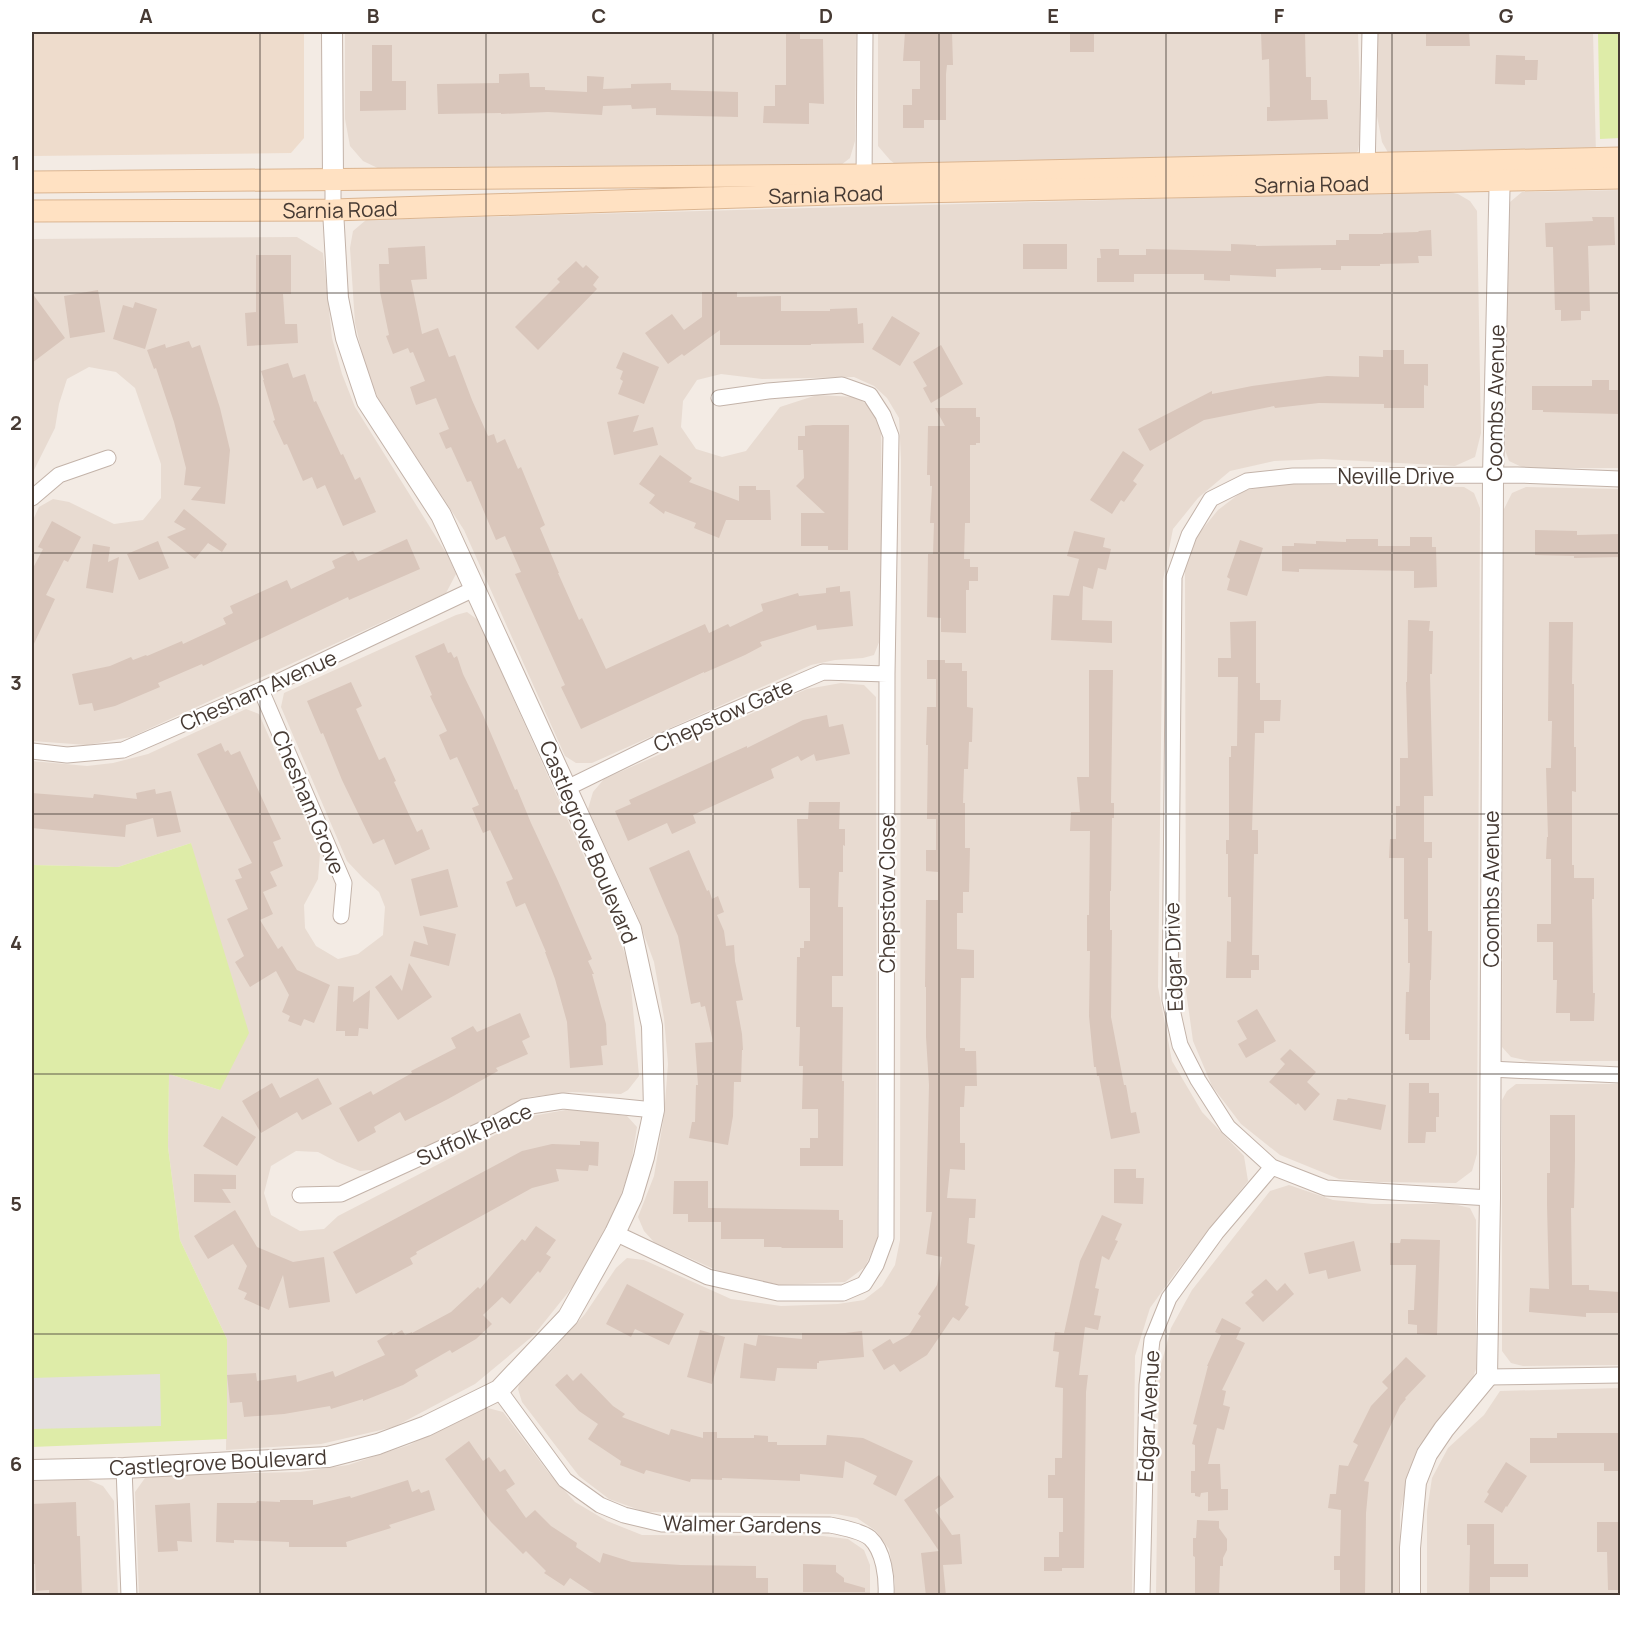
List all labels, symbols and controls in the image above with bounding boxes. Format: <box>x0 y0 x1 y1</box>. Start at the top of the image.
text: A <box>139 2 153 29</box>
text: B <box>367 2 380 29</box>
text: C <box>592 2 606 29</box>
text: D <box>819 2 833 29</box>
text: E <box>1047 2 1059 29</box>
text: F <box>1274 2 1285 29</box>
text: G <box>1499 2 1514 29</box>
text: 1 <box>12 149 20 176</box>
street label: Sarnia Road <box>1254 169 1370 199</box>
street label: Sarnia Road <box>768 179 884 210</box>
street label: Sarnia Road <box>282 194 398 224</box>
street label: Coombs Avenue <box>1480 324 1510 482</box>
text: 2 <box>10 409 22 436</box>
street label: Neville Drive <box>1337 462 1455 490</box>
street label: Chesham Avenue <box>175 643 341 737</box>
text: 3 <box>10 669 22 696</box>
street label: Chepstow Gate <box>649 672 797 758</box>
street label: Chesham Grove <box>266 726 352 878</box>
street label: Castlegrove Boulevard <box>534 736 644 948</box>
street label: Coombs Avenue <box>1477 810 1505 968</box>
street label: Chepstow Close <box>873 815 901 973</box>
street label: Edgar Drive <box>1157 902 1189 1012</box>
text: 4 <box>10 929 22 956</box>
street label: Suffolk Place <box>412 1096 536 1172</box>
text: 5 <box>10 1190 22 1217</box>
street label: Edgar Avenue <box>1131 1349 1165 1483</box>
street label: Castlegrove Boulevard <box>108 1442 328 1482</box>
text: 6 <box>10 1450 22 1477</box>
street label: Walmer Gardens <box>662 1509 822 1539</box>

